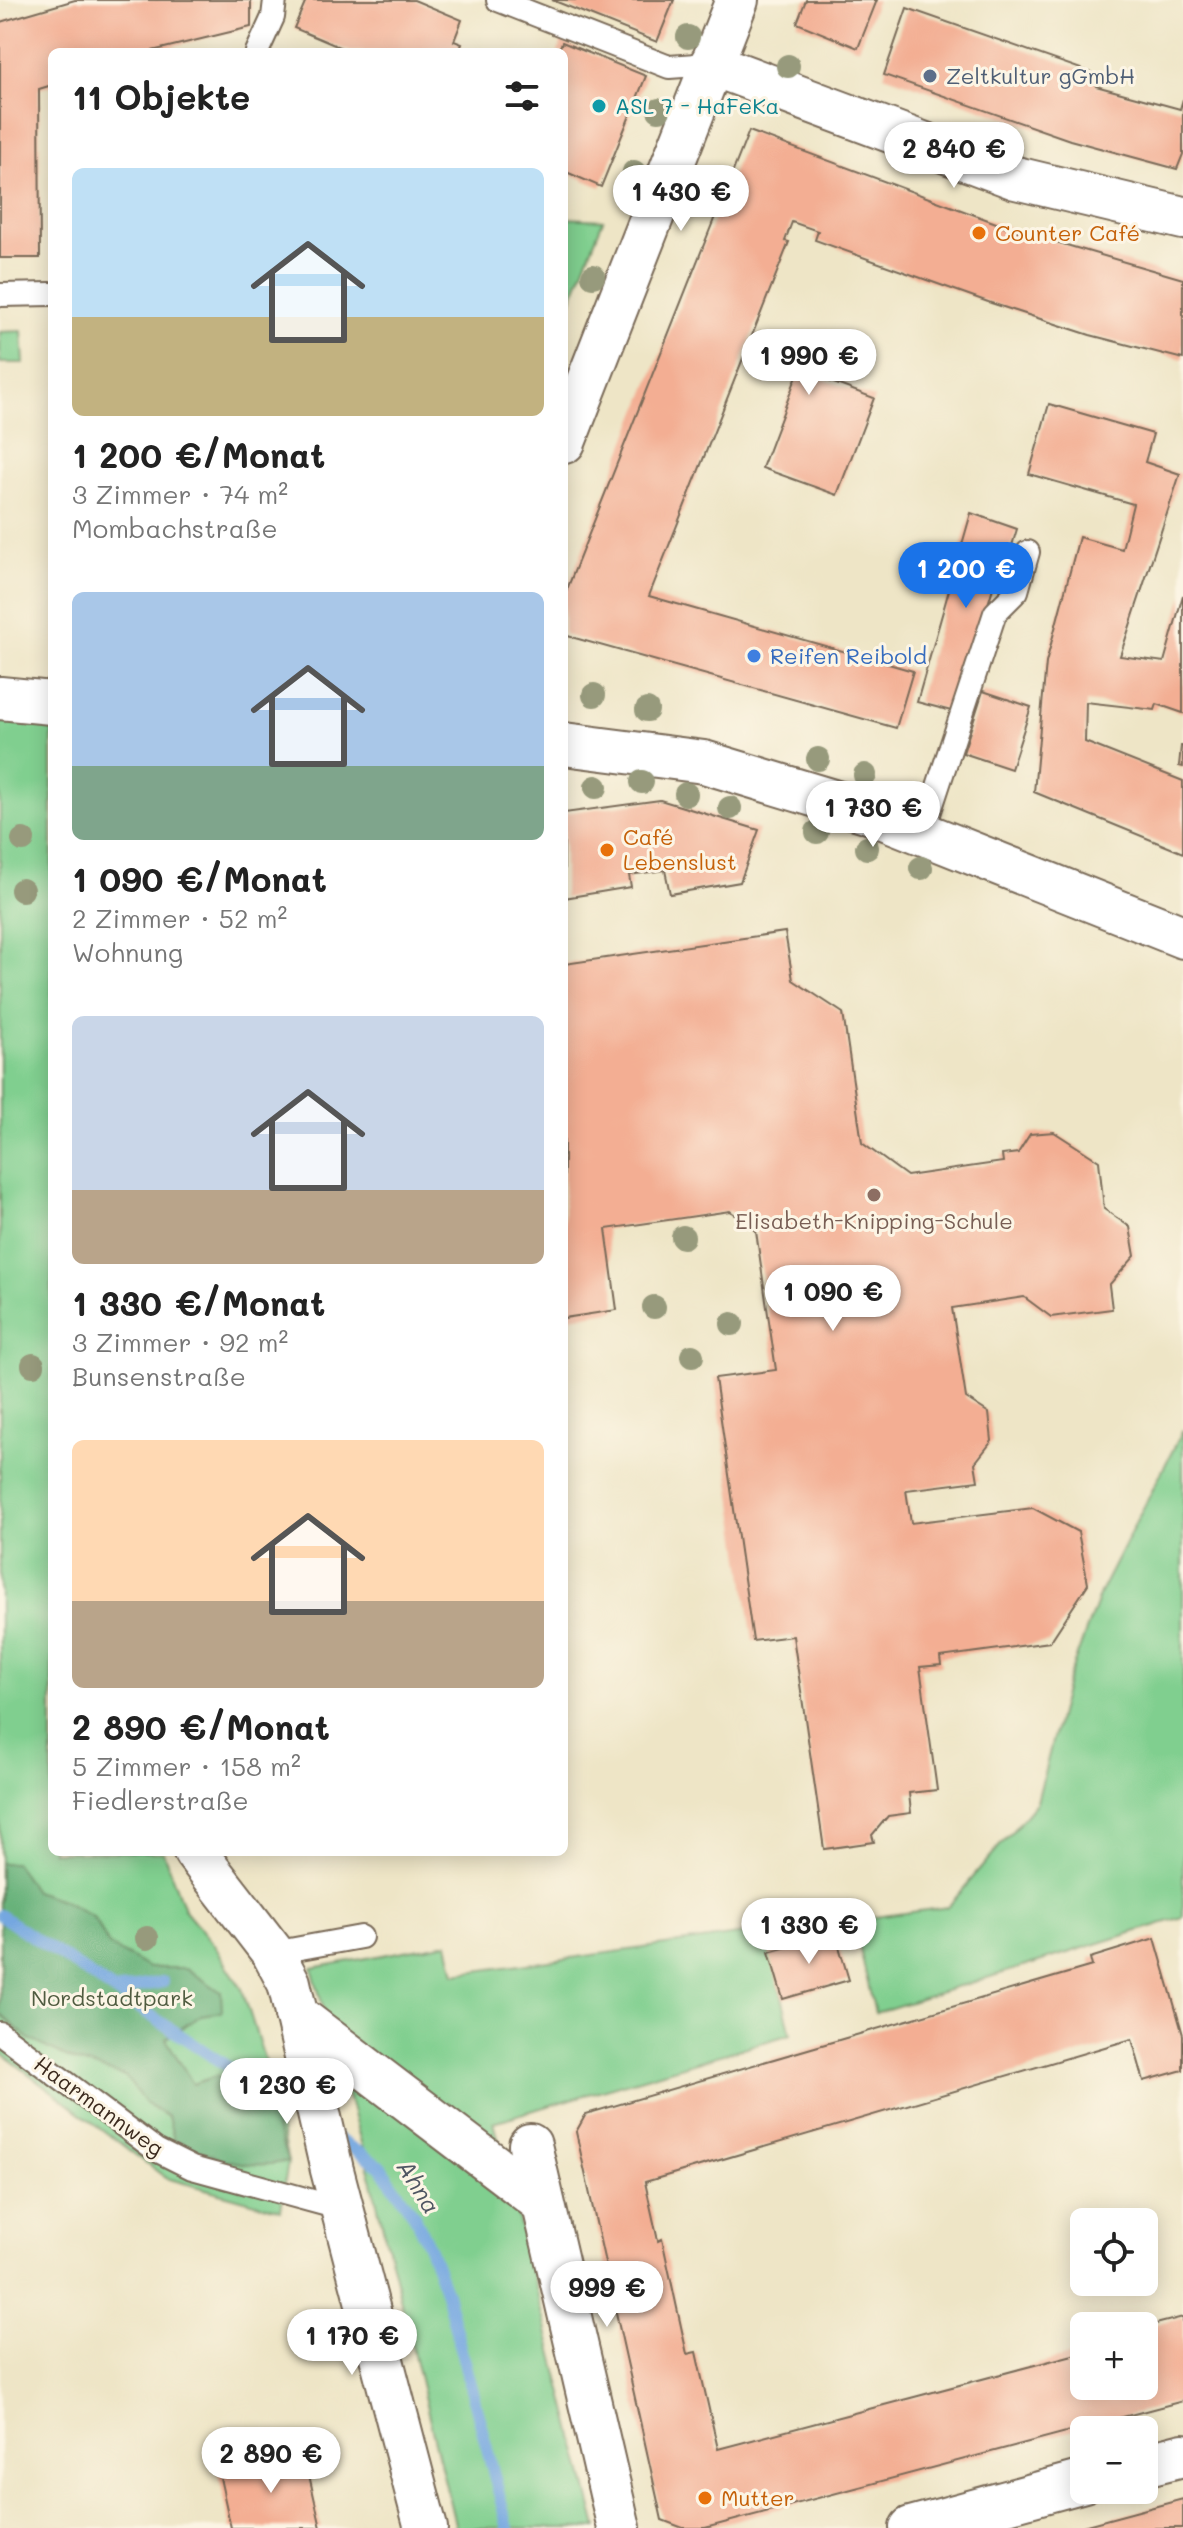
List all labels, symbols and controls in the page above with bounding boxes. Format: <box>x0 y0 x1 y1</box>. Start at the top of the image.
place label: Zeltkultur gGmbH <box>946 61 1135 90</box>
marker: Zeltkultur gGmbH <box>921 67 939 85</box>
text: 11 Objekte <box>72 74 250 119</box>
icon: filters <box>500 74 544 118</box>
place label: ASL 7 - HaFeKa <box>615 91 779 120</box>
marker: ASL 7 - HaFeKa <box>590 97 608 115</box>
pin: 2 840 € <box>880 122 1028 190</box>
text: 2 840 € <box>902 131 1006 165</box>
pin: 1 430 € <box>607 165 755 233</box>
text: 1 430 € <box>631 174 731 208</box>
place label: Counter Café <box>995 218 1140 247</box>
icon: home <box>236 220 380 364</box>
marker: Counter Café <box>970 224 988 242</box>
pin: 1 990 € <box>735 329 883 397</box>
text: 1 990 € <box>759 338 859 372</box>
text: 1 200 €/Monat <box>72 432 325 477</box>
text: 3 Zimmer · 74 m² <box>72 477 288 511</box>
text: Mombachstraße <box>72 511 277 545</box>
pin: 1 200 € <box>892 542 1040 610</box>
text: 1 200 € <box>916 551 1016 585</box>
place label: Reifen Reibold <box>770 641 927 670</box>
icon: home <box>236 644 380 788</box>
marker: Reifen Reibold <box>745 647 763 665</box>
pin: 1 730 € <box>799 781 947 849</box>
text: 1 730 € <box>824 790 922 824</box>
place label: Café Lebenslust <box>623 822 737 876</box>
marker: Café Lebenslust <box>598 841 616 859</box>
text: 1 090 €/Monat <box>72 856 327 901</box>
text: 2 Zimmer · 52 m² <box>72 901 287 935</box>
text: Wohnung <box>72 935 183 969</box>
icon: home <box>236 1068 380 1212</box>
marker: Elisabeth-Knipping-Schule <box>865 1186 883 1204</box>
place label: Elisabeth-Knipping-Schule <box>735 1206 1013 1235</box>
pin: 1 090 € <box>759 1265 907 1333</box>
text: 1 090 € <box>783 1274 883 1308</box>
text: 1 330 €/Monat <box>72 1280 325 1325</box>
text: 3 Zimmer · 92 m² <box>72 1325 288 1359</box>
text: Bunsenstraße <box>72 1359 246 1393</box>
icon: home <box>236 1492 380 1636</box>
text: 2 890 €/Monat <box>72 1704 330 1749</box>
text: 5 Zimmer · 158 m² <box>72 1749 301 1783</box>
text: Fiedlerstraße <box>72 1783 249 1817</box>
pin: 1 330 € <box>735 1898 883 1966</box>
text: 1 330 € <box>759 1907 859 1941</box>
park label: Nordstadtpark <box>31 1983 193 2012</box>
street label: Haarmannweg <box>29 2049 170 2162</box>
pin: 1 230 € <box>213 2058 361 2126</box>
text: 1 230 € <box>238 2067 336 2101</box>
water label: Ahna <box>391 2153 448 2219</box>
map controls <box>1070 2208 1158 2504</box>
button: locate <box>1070 2208 1158 2296</box>
pin: 999 € <box>551 2261 663 2329</box>
text: 999 € <box>568 2270 646 2304</box>
pin: 1 170 € <box>278 2309 426 2377</box>
button: + <box>1070 2312 1158 2400</box>
text: 1 170 € <box>305 2318 399 2352</box>
button: − <box>1070 2416 1158 2504</box>
pin: 2 890 € <box>197 2427 345 2495</box>
text: 2 890 € <box>220 2436 322 2470</box>
place label: Mutter <box>721 2483 795 2512</box>
marker: Mutter <box>696 2489 714 2507</box>

